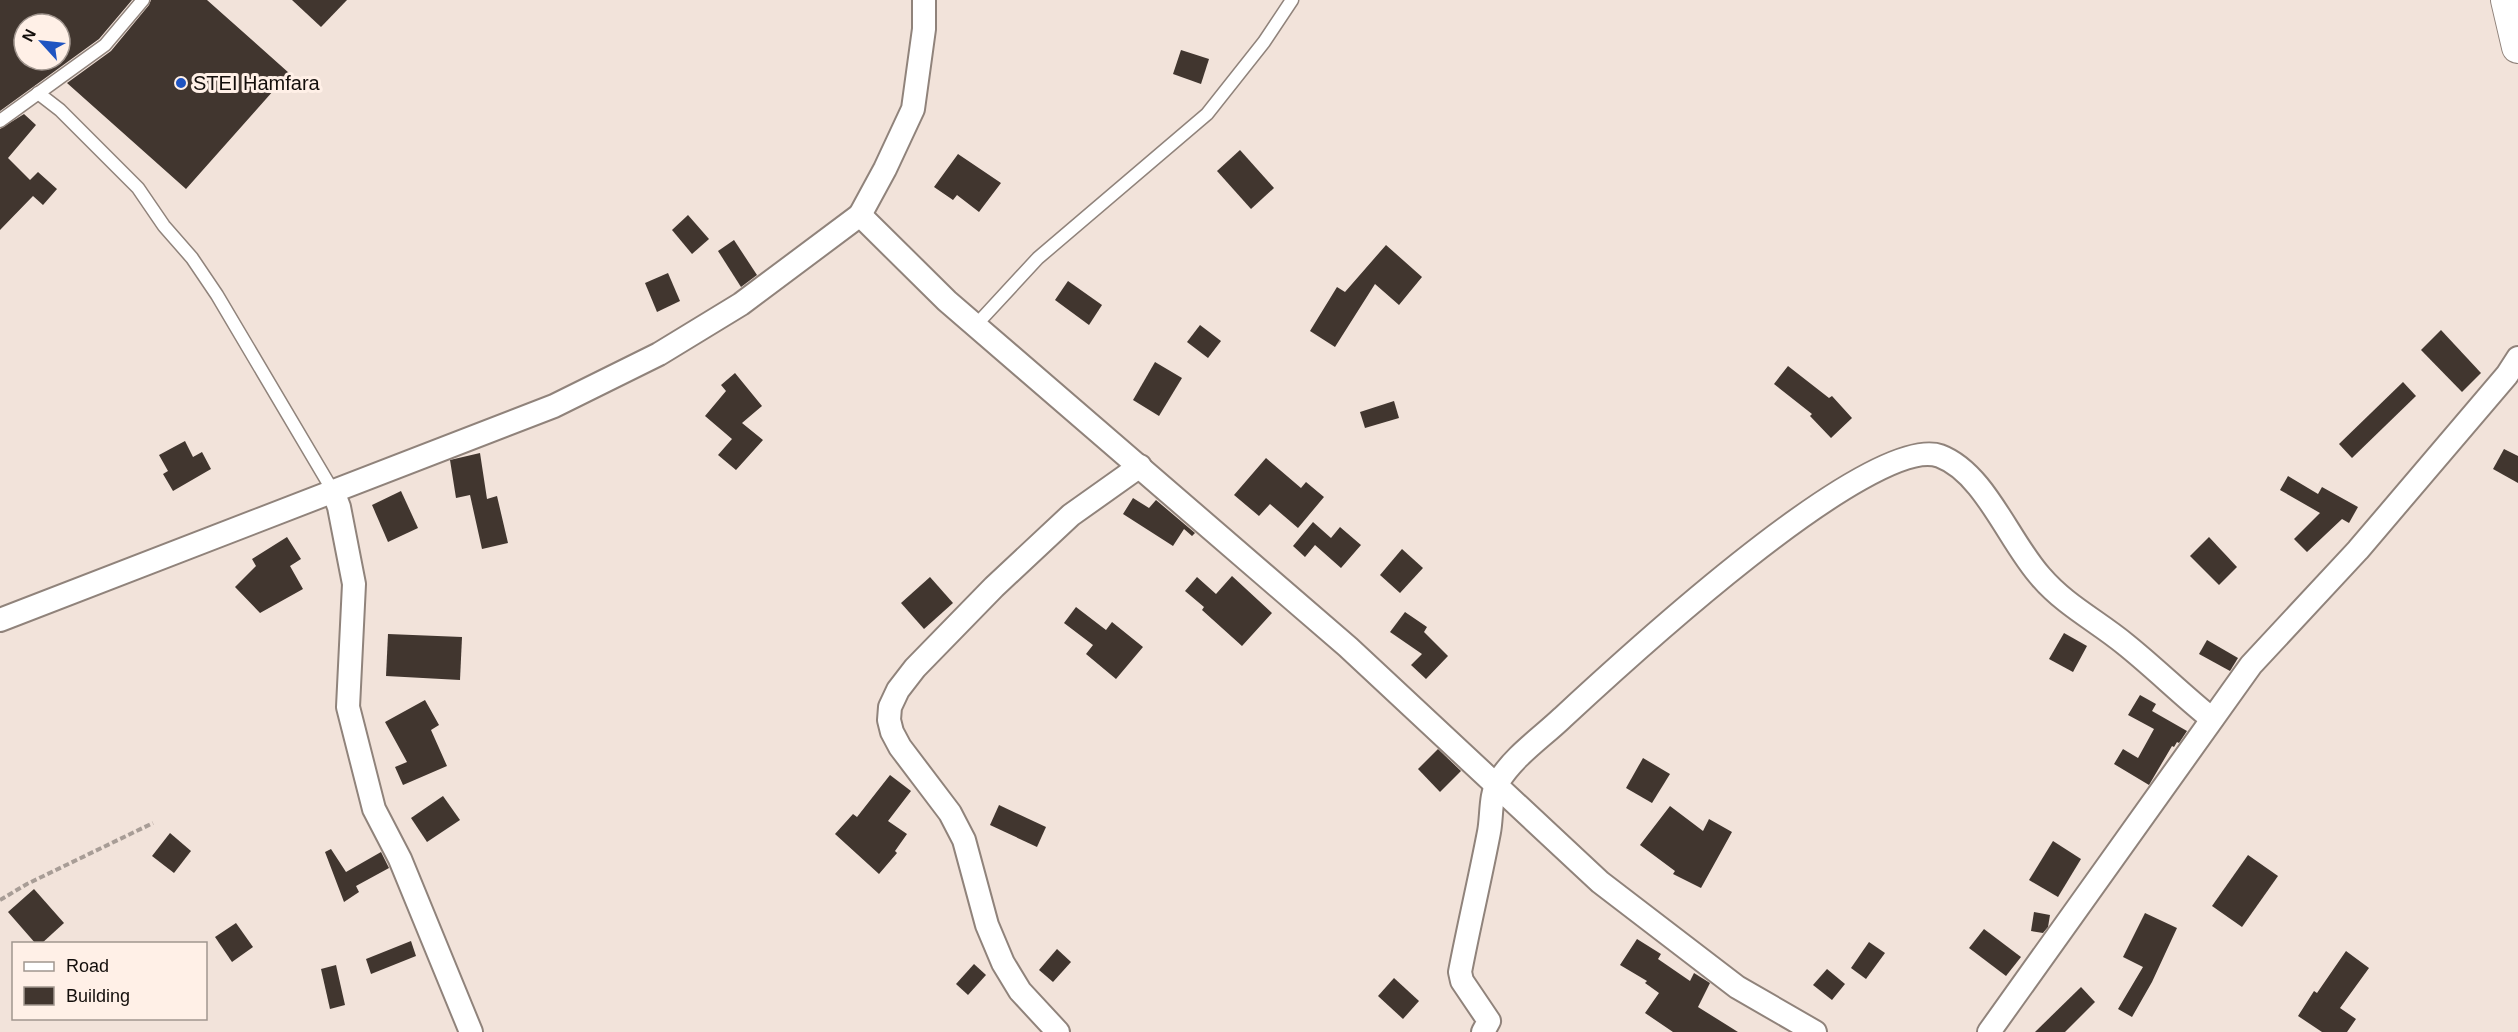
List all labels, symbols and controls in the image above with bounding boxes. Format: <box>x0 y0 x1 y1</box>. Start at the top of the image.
north arrow <box>12 12 72 72</box>
text: N <box>19 26 39 44</box>
place label: STEI Hamfara <box>193 72 321 94</box>
marker: STEI Hamfara <box>174 76 188 90</box>
legend <box>12 942 207 1020</box>
text: Road <box>66 956 109 976</box>
text: Building <box>66 986 130 1006</box>

